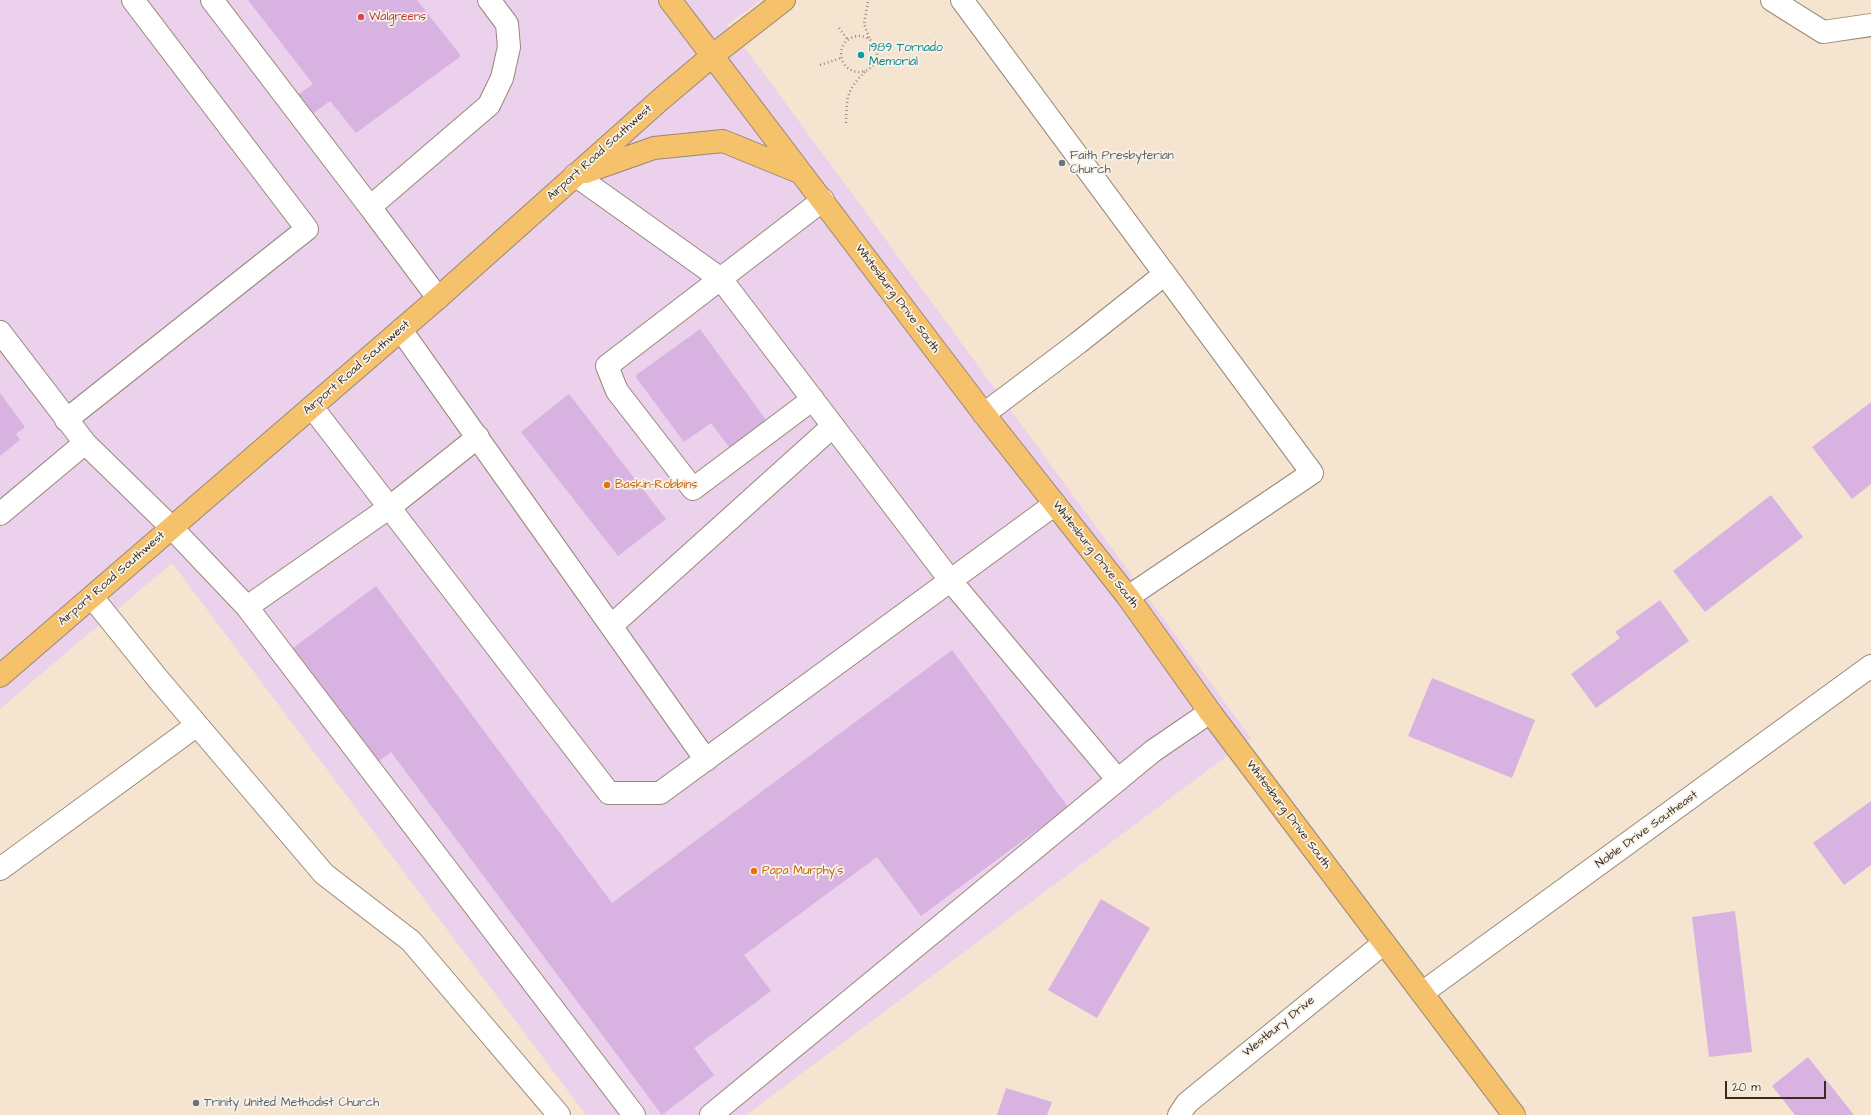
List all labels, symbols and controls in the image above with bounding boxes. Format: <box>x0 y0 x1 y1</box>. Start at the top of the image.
place label: Walgreens <box>369 10 426 24</box>
marker: Walgreens <box>356 12 366 22</box>
place label: 1989 Tornado Memorial <box>869 41 943 69</box>
marker: 1989 Tornado Memorial <box>856 50 866 60</box>
street label: Airport Road Southwest <box>544 102 656 204</box>
place label: Faith Presbyterian Church <box>1070 149 1174 177</box>
marker: Faith Presbyterian Church <box>1057 158 1067 168</box>
street label: Whitesburg Drive South <box>852 242 942 356</box>
street label: Airport Road Southwest <box>301 318 413 418</box>
place label: Baskin-Robbins <box>615 478 697 492</box>
marker: Baskin-Robbins <box>602 480 612 490</box>
street label: Whitesburg Drive South <box>1049 499 1141 611</box>
street label: Airport Road Southwest <box>56 529 168 629</box>
street label: Whitesburg Drive South <box>1243 758 1333 872</box>
street label: Noble Drive Southeast <box>1593 788 1701 872</box>
place label: Papa Murphy's <box>762 864 843 878</box>
marker: Papa Murphy's <box>749 866 759 876</box>
street label: Westbury Drive <box>1240 994 1318 1060</box>
scale bar <box>1727 1073 1828 1099</box>
text: 20 m <box>1732 1079 1761 1096</box>
place label: Trinity United Methodist Church <box>204 1096 379 1110</box>
marker: Trinity United Methodist Church <box>191 1098 201 1108</box>

